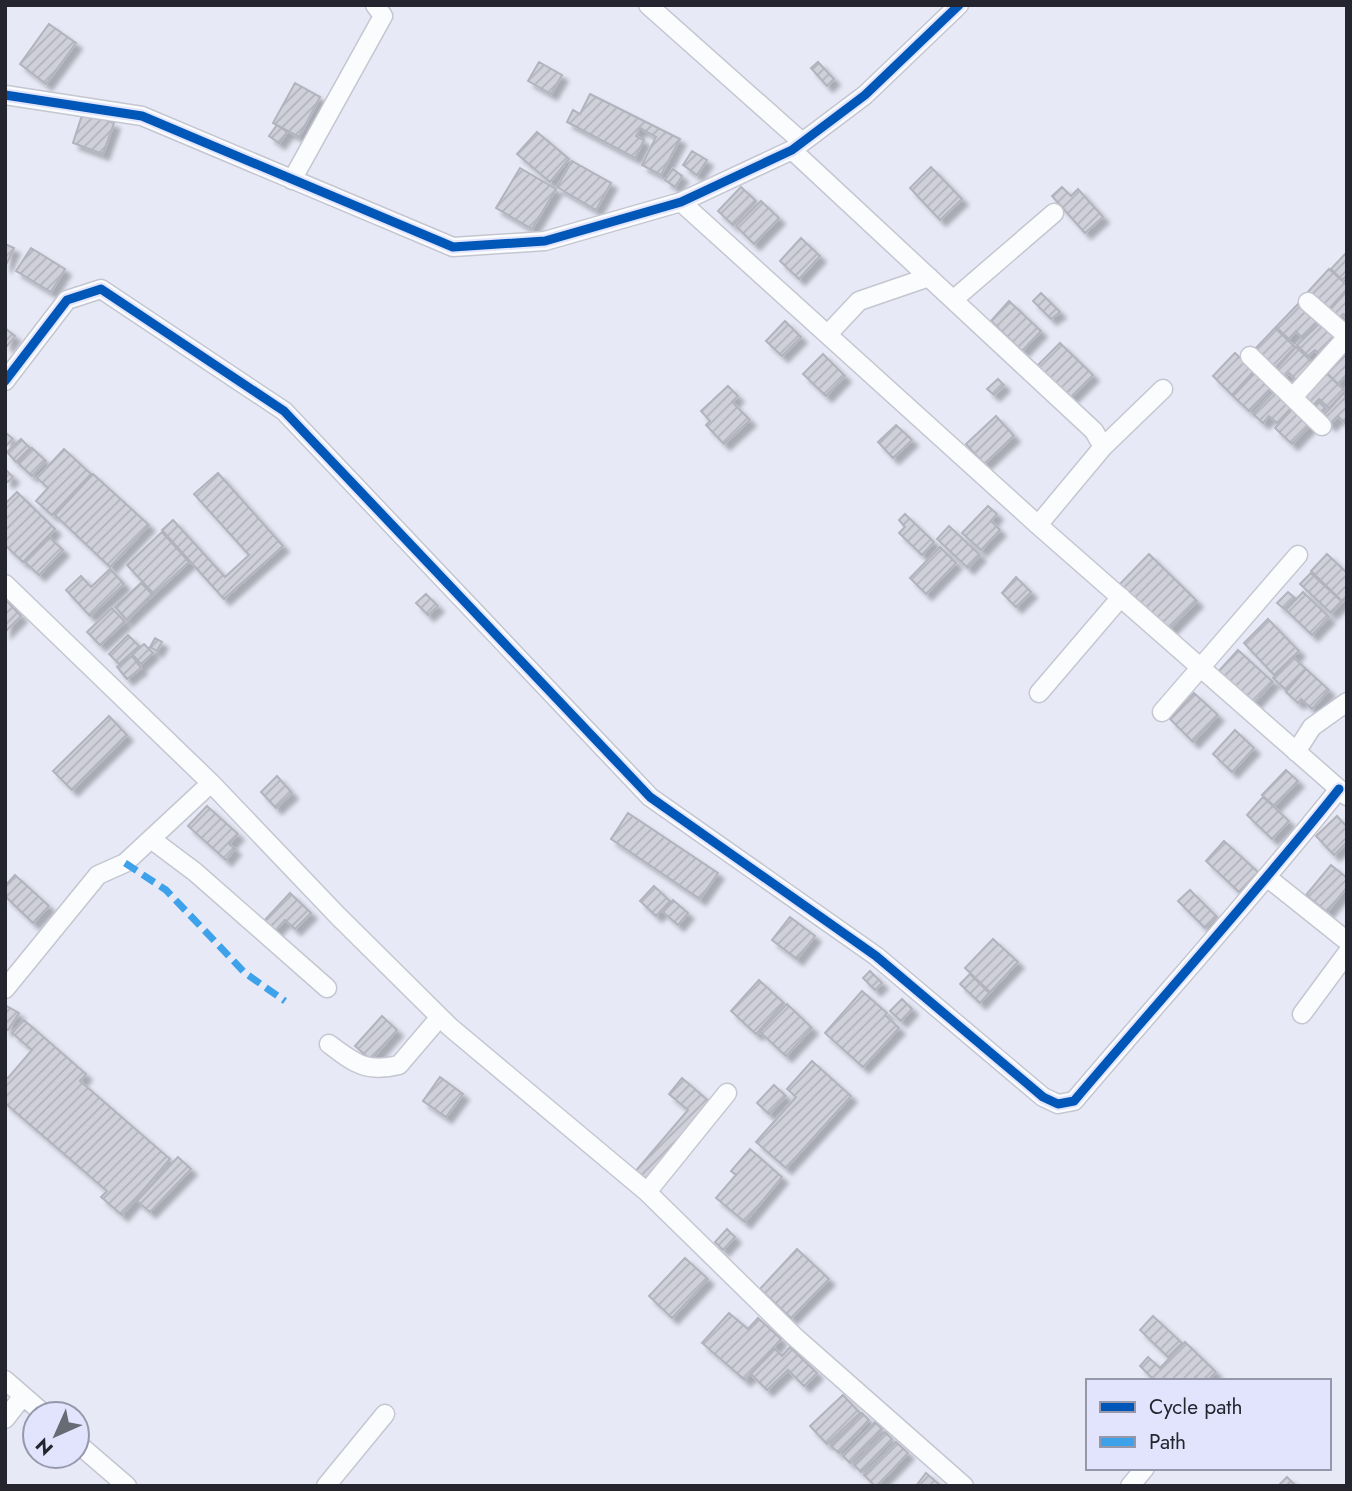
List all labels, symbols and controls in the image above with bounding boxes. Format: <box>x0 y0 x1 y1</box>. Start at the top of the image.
legend <box>1086 1379 1331 1470</box>
text: Cycle path <box>1149 1392 1242 1422</box>
north arrow <box>21 1400 91 1470</box>
text: Path <box>1149 1427 1186 1457</box>
text: N <box>29 1432 59 1462</box>

